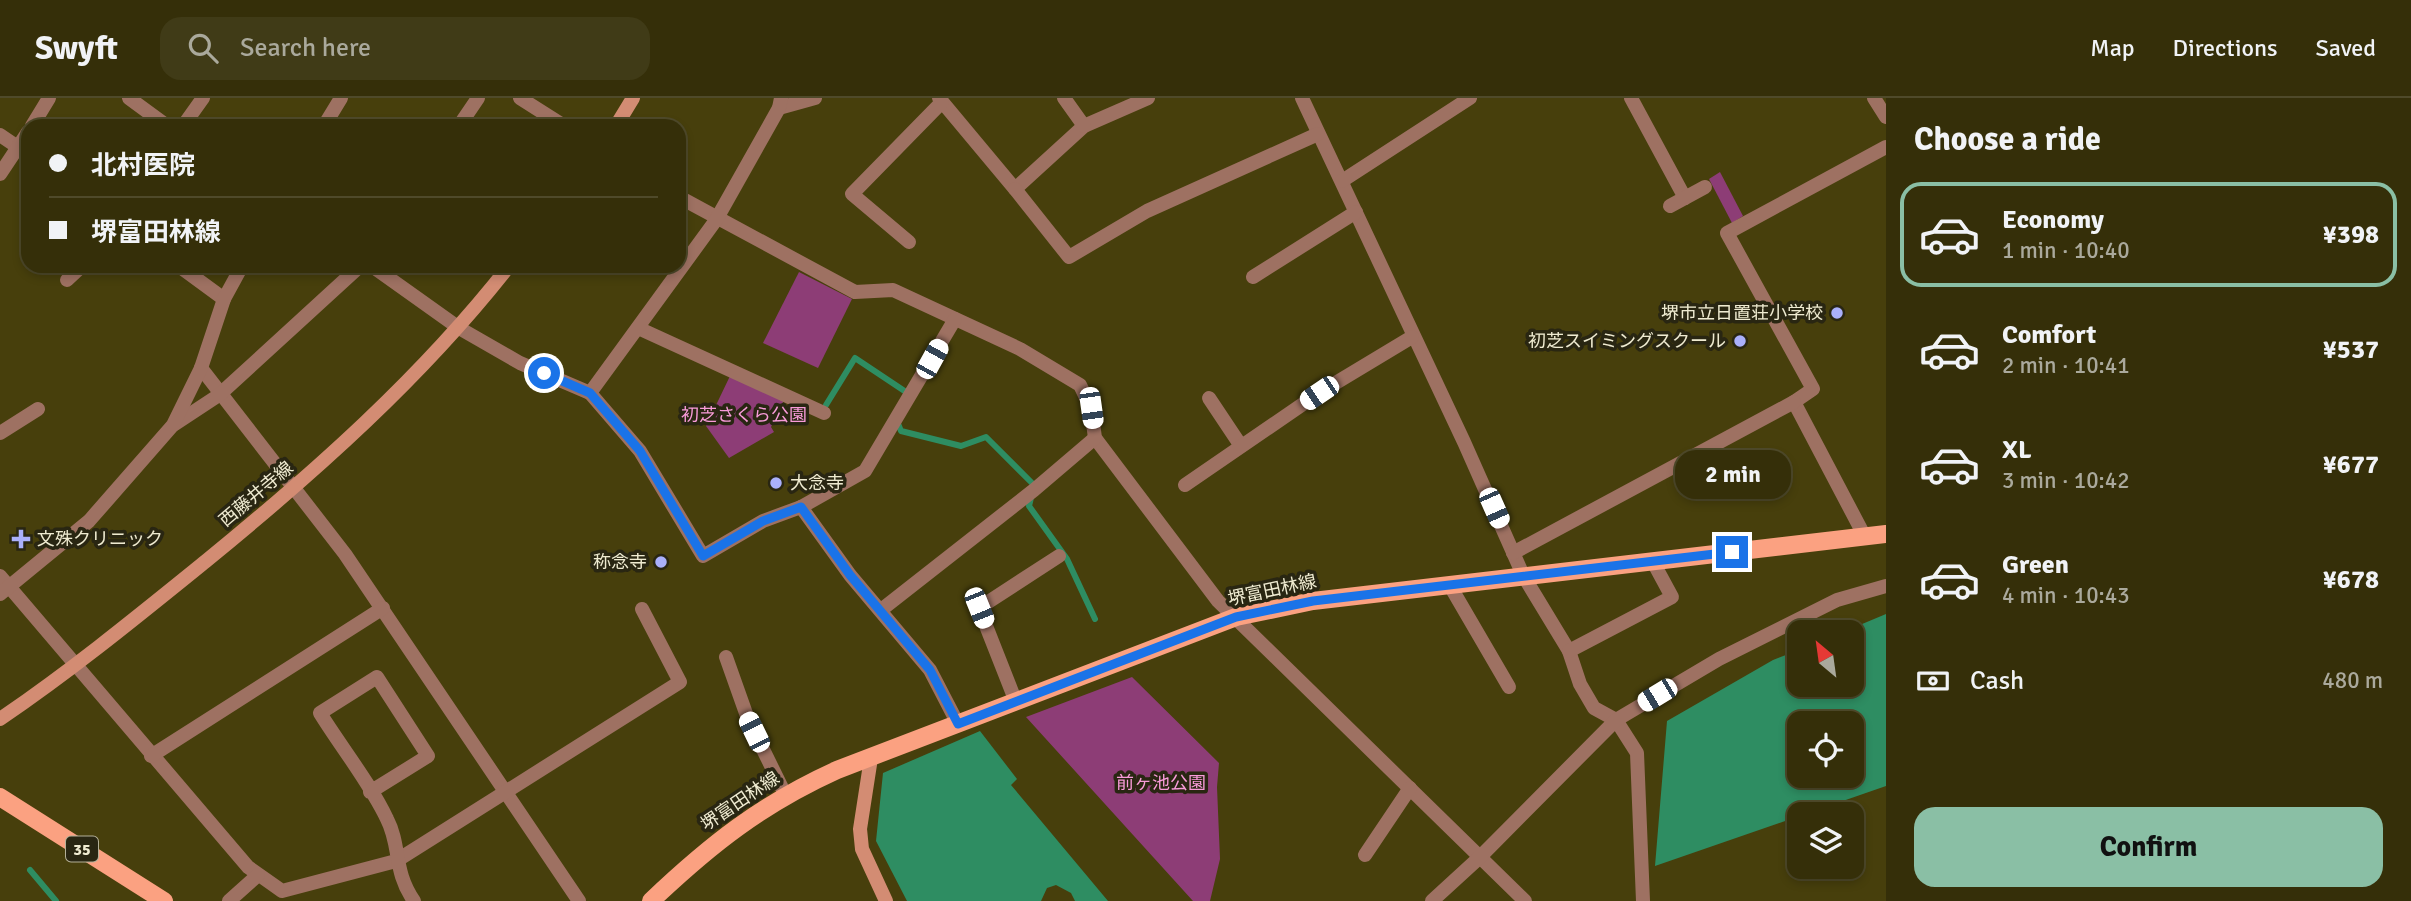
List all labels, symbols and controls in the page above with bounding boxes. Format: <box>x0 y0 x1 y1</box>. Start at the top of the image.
search box <box>160 17 650 80</box>
text: Swyft <box>35 28 118 69</box>
icon: search <box>184 29 222 67</box>
text: Search here <box>240 32 371 64</box>
text: Map <box>2090 33 2135 63</box>
text: Directions <box>2173 33 2278 63</box>
text: Saved <box>2316 33 2376 63</box>
text: Choose a ride <box>1914 120 2101 159</box>
text: 北村医院 <box>91 150 195 182</box>
icon: car <box>1918 203 1981 266</box>
text: Economy <box>2002 204 2104 236</box>
text: 堺富田林線 <box>91 217 221 249</box>
text: ¥398 <box>2323 219 2379 251</box>
text: 1 min · 10:40 <box>2002 236 2130 265</box>
place label: 堺市立日置荘小学校 <box>1661 302 1823 324</box>
marker: 堺市立日置荘小学校 <box>1829 305 1845 321</box>
icon: car <box>1918 318 1981 381</box>
text: Comfort <box>2002 319 2096 351</box>
place label: 初芝スイミングスクール <box>1528 330 1726 352</box>
marker: 初芝スイミングスクール <box>1732 333 1748 349</box>
text: ¥537 <box>2323 334 2379 366</box>
car <box>913 336 952 382</box>
text: 2 min · 10:41 <box>2002 351 2130 380</box>
route start <box>528 357 560 389</box>
car <box>1296 373 1343 413</box>
car <box>1078 386 1105 430</box>
park label: 初芝さくら公園 <box>681 404 807 426</box>
icon: car <box>1918 433 1981 496</box>
text: XL <box>2002 434 2032 466</box>
text: ¥677 <box>2323 449 2379 481</box>
callout: 2 min <box>1674 450 1790 500</box>
street label: 西藤井寺線 <box>214 457 298 531</box>
text: 2 min <box>1705 460 1761 489</box>
text: 3 min · 10:42 <box>2002 466 2130 495</box>
place label: 大念寺 <box>790 472 844 494</box>
marker: 大念寺 <box>768 475 784 491</box>
car <box>1476 485 1513 531</box>
place label: 文殊クリニック <box>37 528 163 550</box>
marker: 文殊クリニック <box>11 529 31 549</box>
route end <box>1716 536 1748 568</box>
icon: car <box>1918 548 1981 611</box>
text: Green <box>2002 549 2069 581</box>
place label: 称念寺 <box>593 551 647 573</box>
marker: 称念寺 <box>653 554 669 570</box>
text: ¥678 <box>2323 564 2379 596</box>
street label: 堺富田林線 <box>1226 570 1318 610</box>
text: 4 min · 10:43 <box>2002 581 2130 610</box>
car <box>962 585 997 631</box>
north arrow <box>1787 620 1864 696</box>
map controls <box>1787 620 1864 879</box>
icon: cash <box>1914 662 1952 700</box>
text: Cash <box>1970 665 2024 697</box>
text: 480 m <box>2322 666 2383 695</box>
car <box>1634 675 1681 715</box>
car <box>736 709 773 755</box>
button: locate <box>1787 711 1864 788</box>
street label: 堺富田林線 <box>697 767 783 835</box>
park label: 前ヶ池公園 <box>1116 772 1206 794</box>
button: layers <box>1787 802 1864 879</box>
button: Confirm <box>1914 807 2383 887</box>
road number: 35 <box>66 836 98 862</box>

